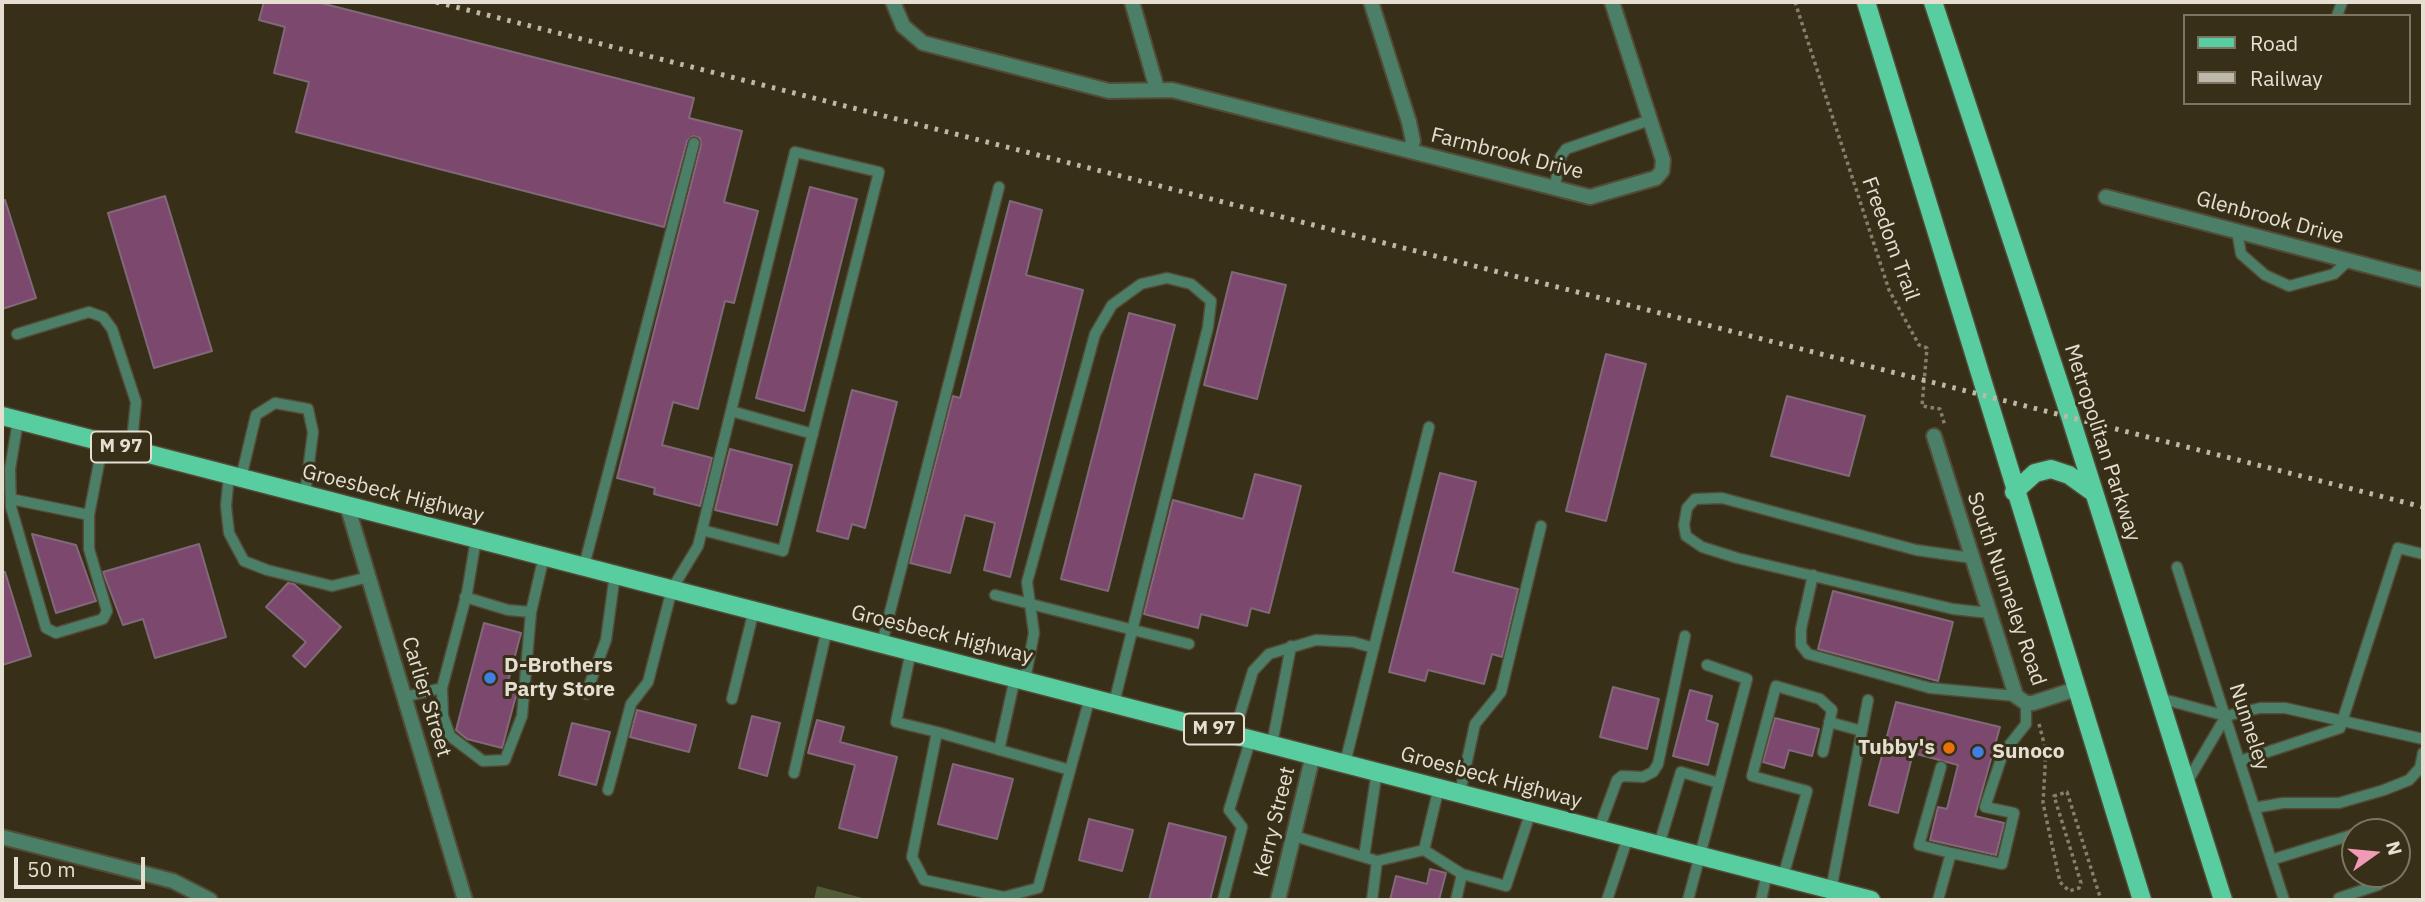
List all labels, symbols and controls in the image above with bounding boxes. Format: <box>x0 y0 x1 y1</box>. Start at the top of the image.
legend <box>2184 14 2411 105</box>
text: Road <box>2250 29 2298 57</box>
text: Railway <box>2250 64 2323 92</box>
street label: Farmbrook Drive <box>1428 123 1586 185</box>
street label: Freedom Trail <box>1856 174 1924 304</box>
street label: Glenbrook Drive <box>2193 186 2347 250</box>
street label: Metropolitan Parkway <box>2058 341 2146 545</box>
road number: M 97 <box>91 432 151 462</box>
street label: Groesbeck Highway <box>299 459 487 529</box>
street label: South Nunneley Road <box>1961 489 2051 689</box>
street label: Groesbeck Highway <box>848 600 1036 670</box>
street label: Carlier Street <box>396 634 456 760</box>
place label: D-Brothers Party Store <box>504 653 615 703</box>
marker: D-Brothers Party Store <box>482 670 498 686</box>
street label: Nunneley <box>2223 680 2275 774</box>
road number: M 97 <box>1184 714 1244 744</box>
place label: Tubby's <box>1858 735 1935 761</box>
place label: Sunoco <box>1992 739 2065 765</box>
marker: Tubby's <box>1941 740 1957 756</box>
street label: Groesbeck Highway <box>1398 742 1584 814</box>
marker: Sunoco <box>1970 744 1986 760</box>
street label: Kerry Street <box>1249 764 1301 880</box>
north arrow <box>2341 818 2411 888</box>
text: N <box>2381 838 2408 858</box>
scale bar <box>18 842 149 886</box>
text: 50 m <box>27 855 76 883</box>

